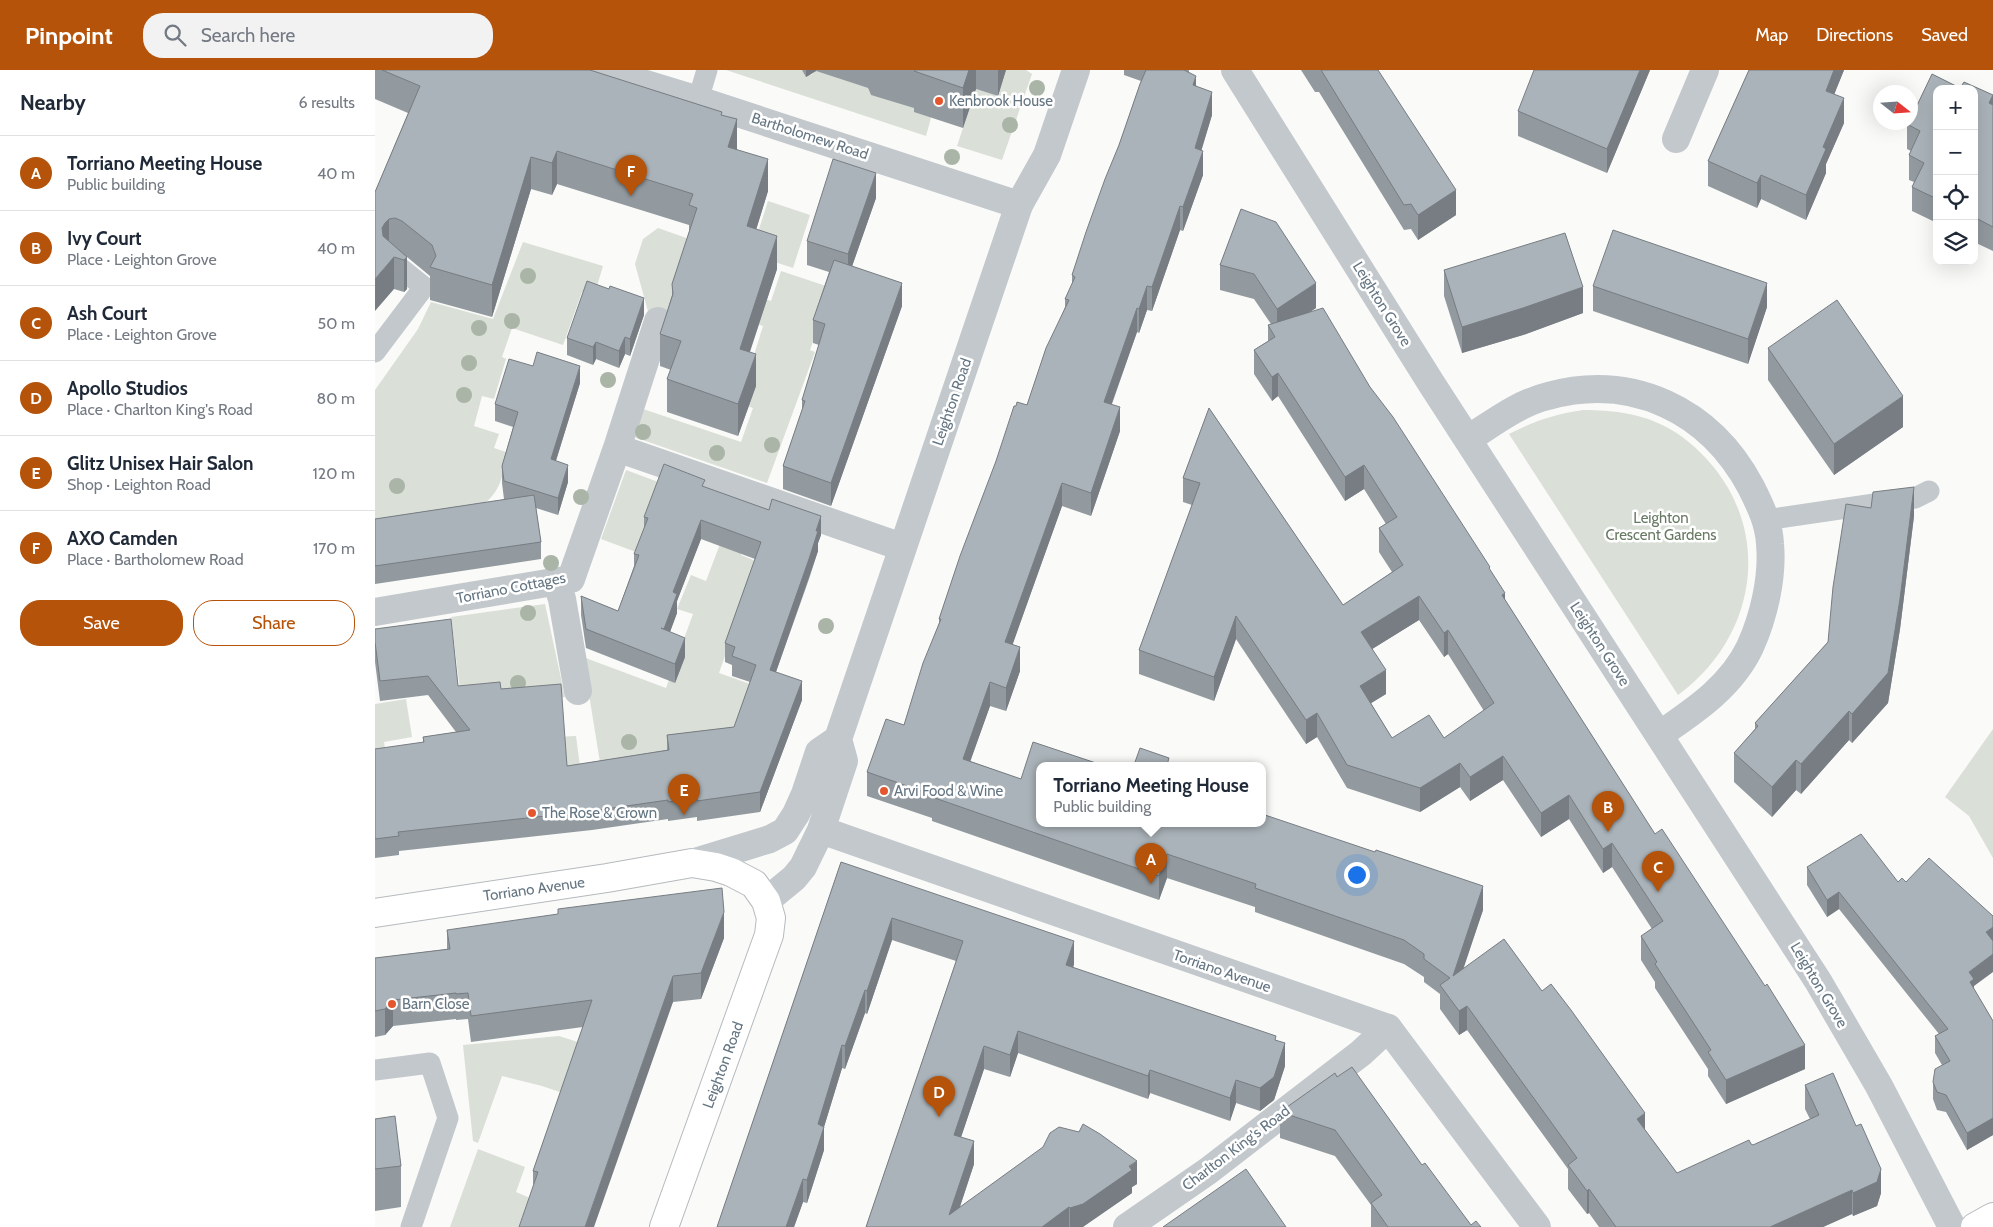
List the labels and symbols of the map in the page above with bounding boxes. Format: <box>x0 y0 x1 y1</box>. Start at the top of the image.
north arrow <box>1873 85 1918 130</box>
place label: Kenbrook House <box>949 92 1053 110</box>
marker: Kenbrook House <box>933 95 945 107</box>
street label: Bartholomew Road <box>749 109 871 163</box>
pin: F <box>615 155 647 196</box>
street label: Leighton Grove <box>1349 258 1415 350</box>
street label: Leighton Road <box>929 356 975 448</box>
park label: Leighton Crescent Gardens <box>1605 509 1717 544</box>
street label: Torriano Cottages <box>455 569 567 607</box>
street label: Leighton Grove <box>1566 599 1634 690</box>
pin: E <box>668 774 700 815</box>
place label: Arvi Food & Wine <box>894 782 1004 800</box>
marker: Arvi Food & Wine <box>878 785 890 797</box>
pin: B <box>1592 791 1624 832</box>
place label: The Rose & Crown <box>542 804 657 822</box>
marker: The Rose & Crown <box>526 807 538 819</box>
pin: A <box>1135 843 1167 884</box>
pin: C <box>1642 851 1674 892</box>
your location <box>1344 862 1370 888</box>
street label: Torriano Avenue <box>482 873 586 905</box>
street label: Leighton Grove <box>1786 939 1852 1031</box>
street label: Torriano Avenue <box>1171 946 1274 996</box>
place label: Barn Close <box>402 995 470 1013</box>
marker: Barn Close <box>386 998 398 1010</box>
street label: Leighton Road <box>699 1019 747 1111</box>
pin: D <box>923 1076 955 1117</box>
street label: Charlton King's Road <box>1179 1102 1293 1194</box>

